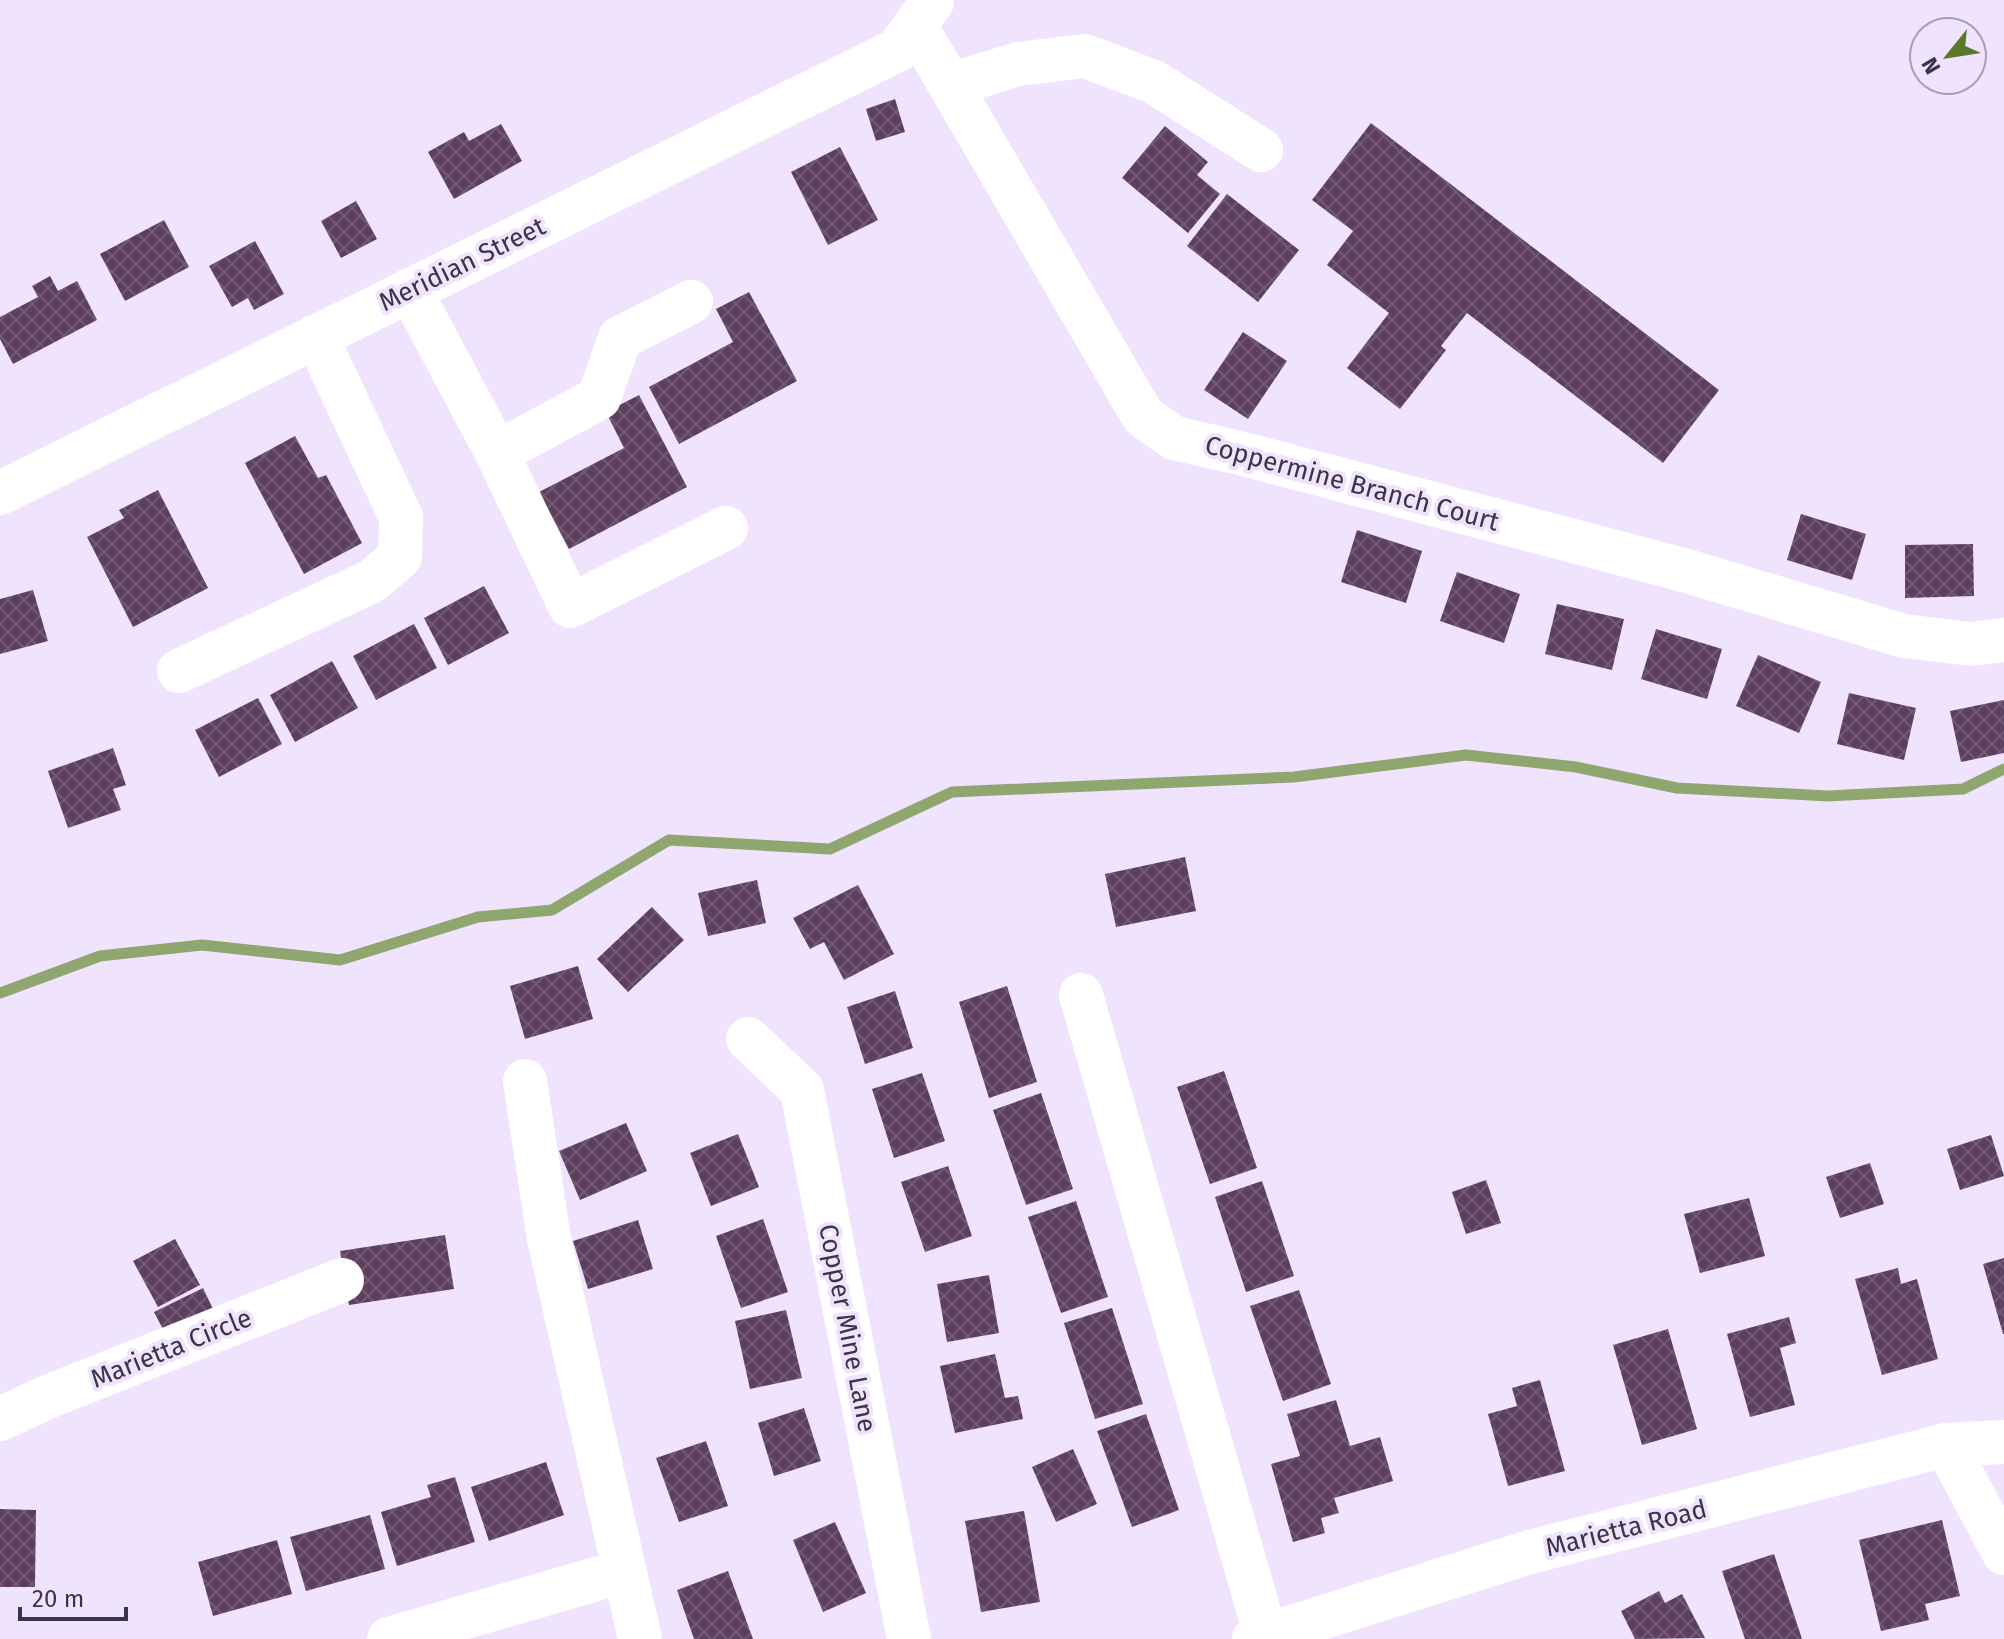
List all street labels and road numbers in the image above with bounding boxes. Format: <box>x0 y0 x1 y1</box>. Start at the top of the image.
street label: Meridian Street <box>374 210 551 318</box>
street label: Coppermine Branch Court <box>1202 429 1503 538</box>
street label: Copper Mine Lane <box>812 1221 883 1435</box>
street label: Marietta Circle <box>86 1302 256 1395</box>
street label: Marietta Road <box>1542 1493 1710 1564</box>

